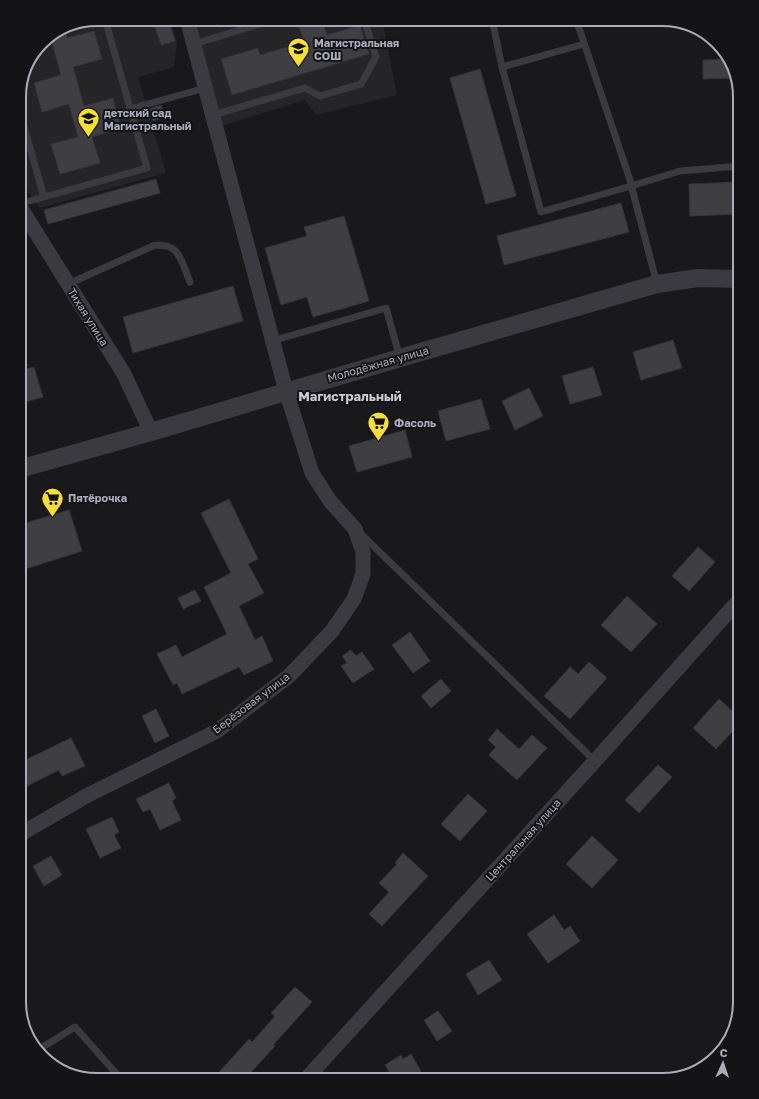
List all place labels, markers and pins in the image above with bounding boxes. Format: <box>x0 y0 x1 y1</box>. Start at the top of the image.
school or university icon: Магистральная СОШ <box>286 36 312 69</box>
place label: Магистральная СОШ <box>314 36 399 62</box>
school or university icon: детский сад Магистральный <box>75 106 101 139</box>
place label: детский сад Магистральный <box>104 106 192 132</box>
supermarket icon: Фасоль <box>366 410 392 443</box>
place label: Фасоль <box>394 416 436 429</box>
supermarket icon: Пятёрочка <box>40 485 66 518</box>
place label: Пятёрочка <box>68 491 127 504</box>

